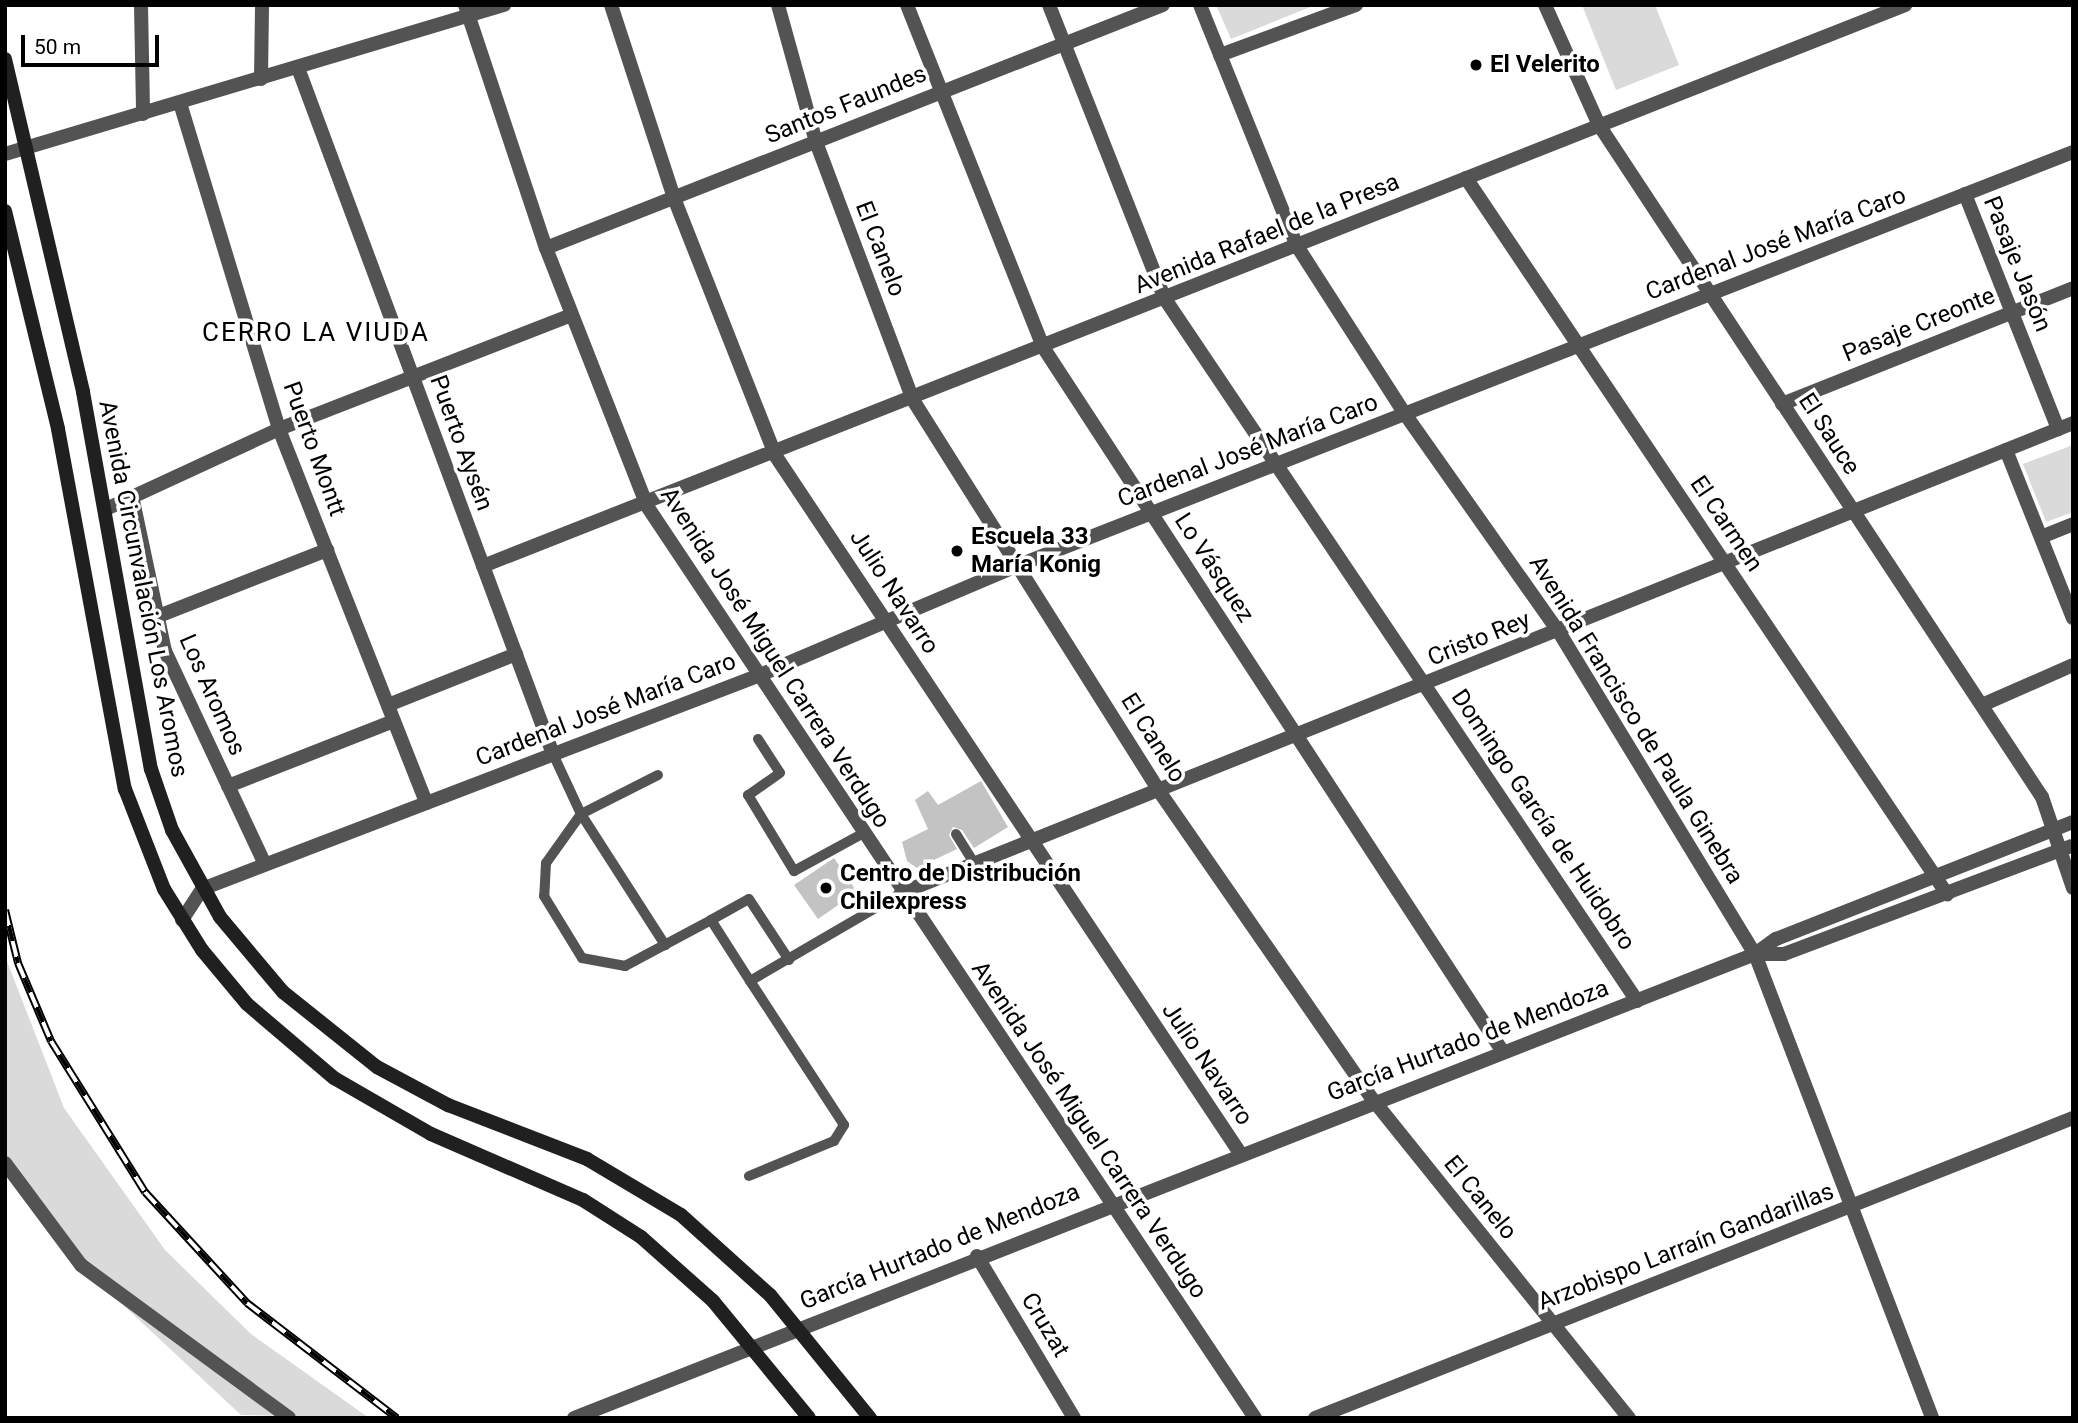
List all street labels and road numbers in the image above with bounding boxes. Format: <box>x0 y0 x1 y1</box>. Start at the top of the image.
street label: Santos Faundes <box>761 60 931 150</box>
street label: Avenida Rafael de la Presa <box>1130 168 1404 300</box>
street label: Cardenal José María Caro <box>1642 181 1910 307</box>
street label: Pasaje Jasón <box>1977 192 2057 336</box>
street label: El Canelo <box>849 197 911 301</box>
street label: Pasaje Creonte <box>1839 281 1999 369</box>
street label: Puerto Aysén <box>423 371 499 515</box>
street label: Puerto Montt <box>276 378 352 520</box>
street label: Cardenal José María Caro <box>1114 388 1382 514</box>
street label: El Sauce <box>1792 388 1866 480</box>
street label: Avenida Circunvalación Los Aromos <box>92 398 194 780</box>
street label: El Carmen <box>1684 471 1768 577</box>
street label: Avenida José Miguel Carrera Verdugo <box>654 482 896 834</box>
street label: Lo Vásquez <box>1168 508 1260 628</box>
street label: Julio Navarro <box>843 525 945 659</box>
street label: Avenida Francisco de Paula Ginebra <box>1523 551 1749 889</box>
street label: Cristo Rey <box>1424 605 1534 673</box>
street label: Los Aromos <box>173 630 251 760</box>
street label: Cardenal José María Caro <box>472 647 740 773</box>
street label: Domingo García de Huidobro <box>1445 684 1641 956</box>
street label: El Canelo <box>1114 688 1192 788</box>
street label: Avenida José Miguel Carrera Verdugo <box>965 956 1213 1304</box>
street label: García Hurtado de Mendoza <box>1323 974 1613 1108</box>
street label: Julio Navarro <box>1155 997 1259 1131</box>
street label: El Canelo <box>1437 1150 1523 1246</box>
street label: Arzobispo Larraín Gandarillas <box>1534 1177 1838 1317</box>
street label: García Hurtado de Mendoza <box>796 1178 1084 1316</box>
street label: Cruzat <box>1015 1288 1075 1362</box>

